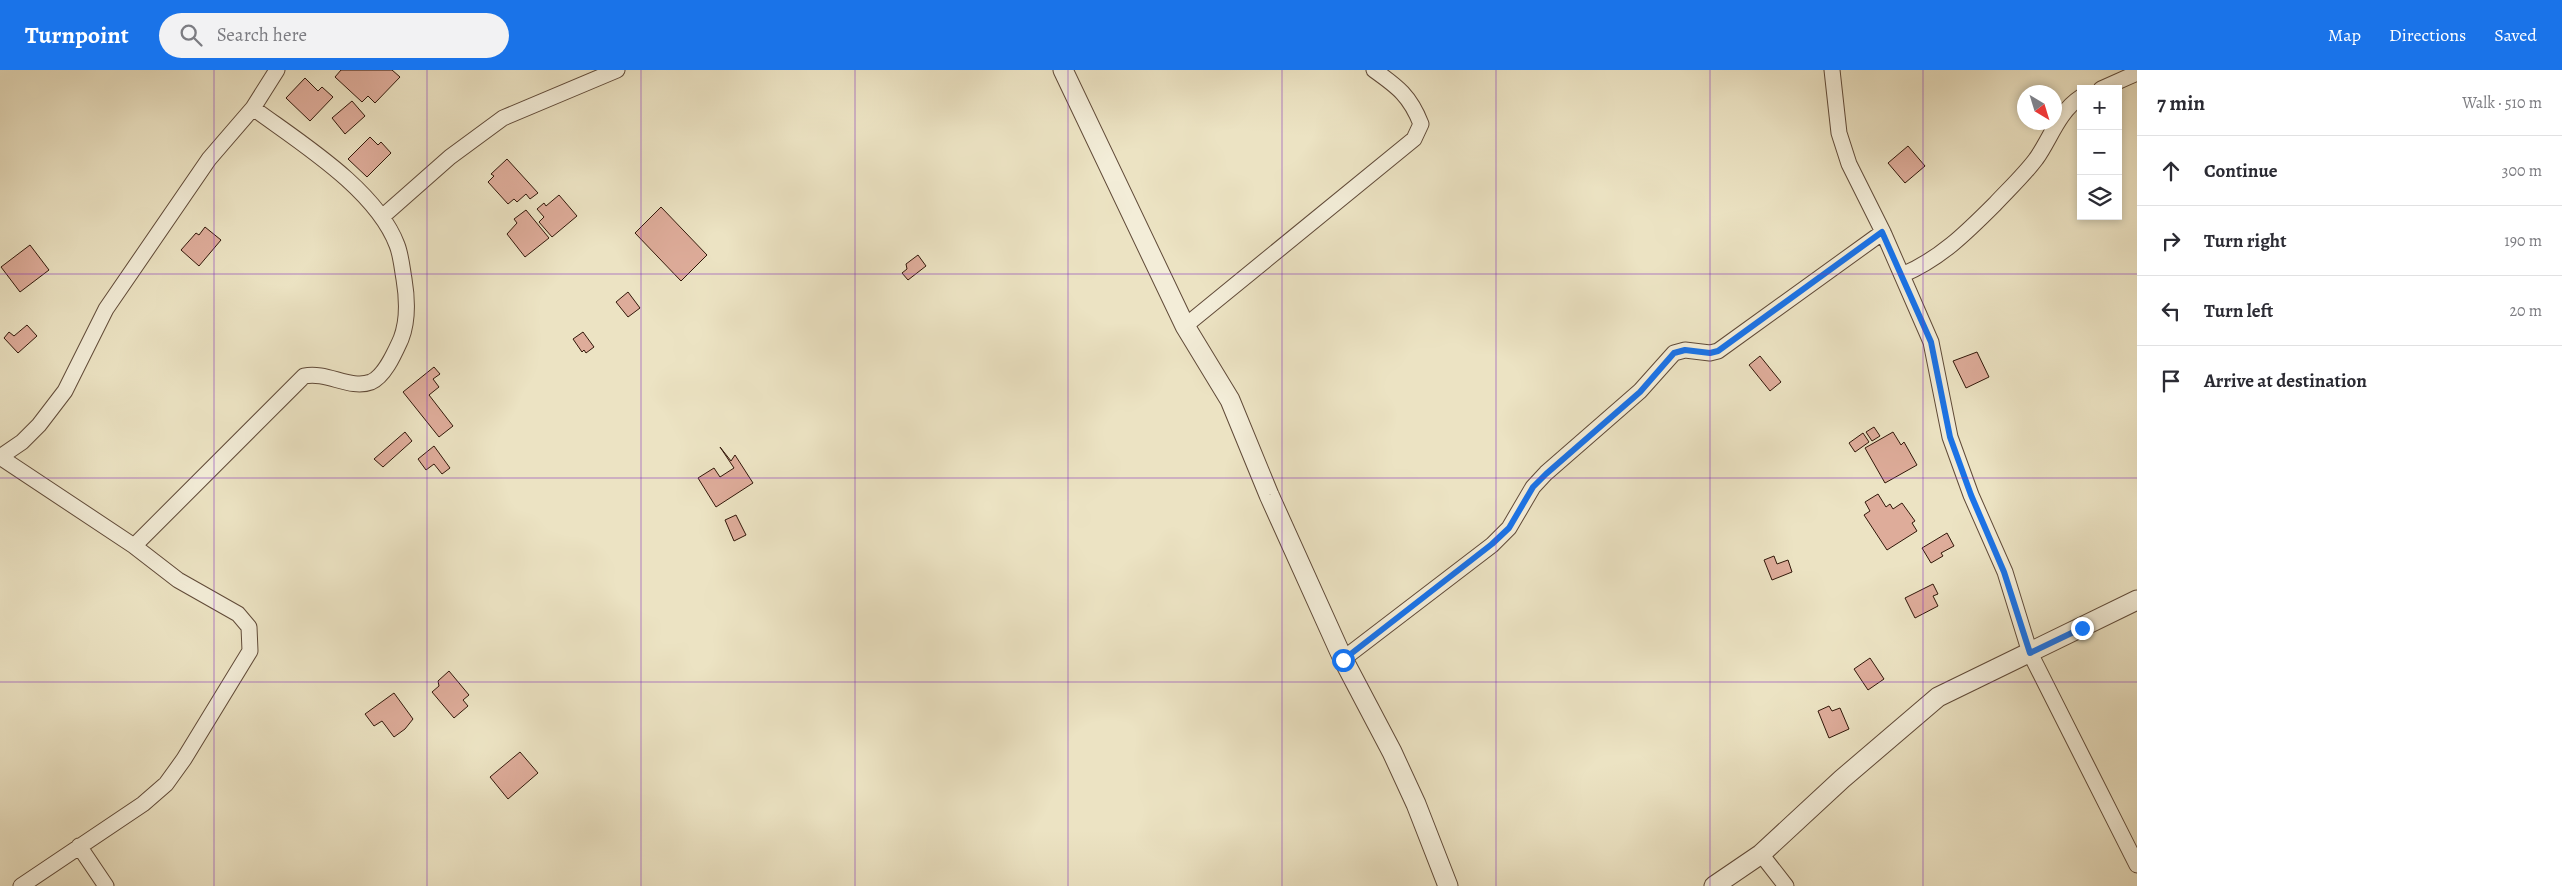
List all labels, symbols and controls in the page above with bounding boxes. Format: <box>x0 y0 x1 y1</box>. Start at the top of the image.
search box <box>159 13 509 58</box>
text: Turnpoint <box>25 19 129 51</box>
icon: search <box>177 21 205 49</box>
text: Search here <box>217 22 307 48</box>
text: Map <box>2328 23 2361 47</box>
text: Directions <box>2389 23 2466 47</box>
text: Saved <box>2494 23 2537 47</box>
north arrow <box>2017 85 2062 130</box>
map controls <box>2077 85 2122 220</box>
button: + <box>2077 85 2122 130</box>
text: 7 min <box>2157 89 2205 117</box>
text: Walk · 510 m <box>2462 92 2542 114</box>
button: − <box>2077 130 2122 175</box>
icon: ahead <box>2157 157 2185 185</box>
text: Continue <box>2204 158 2278 184</box>
text: 300 m <box>2502 160 2542 182</box>
button: layers <box>2077 175 2122 220</box>
icon: right <box>2157 227 2185 255</box>
text: Turn right <box>2204 228 2286 254</box>
text: 190 m <box>2504 230 2542 252</box>
icon: left <box>2157 297 2185 325</box>
text: Turn left <box>2204 298 2273 324</box>
text: 20 m <box>2509 300 2542 322</box>
icon: arrive <box>2157 367 2185 395</box>
text: Arrive at destination <box>2204 368 2367 394</box>
route end <box>2071 617 2094 640</box>
route start <box>1332 649 1355 672</box>

